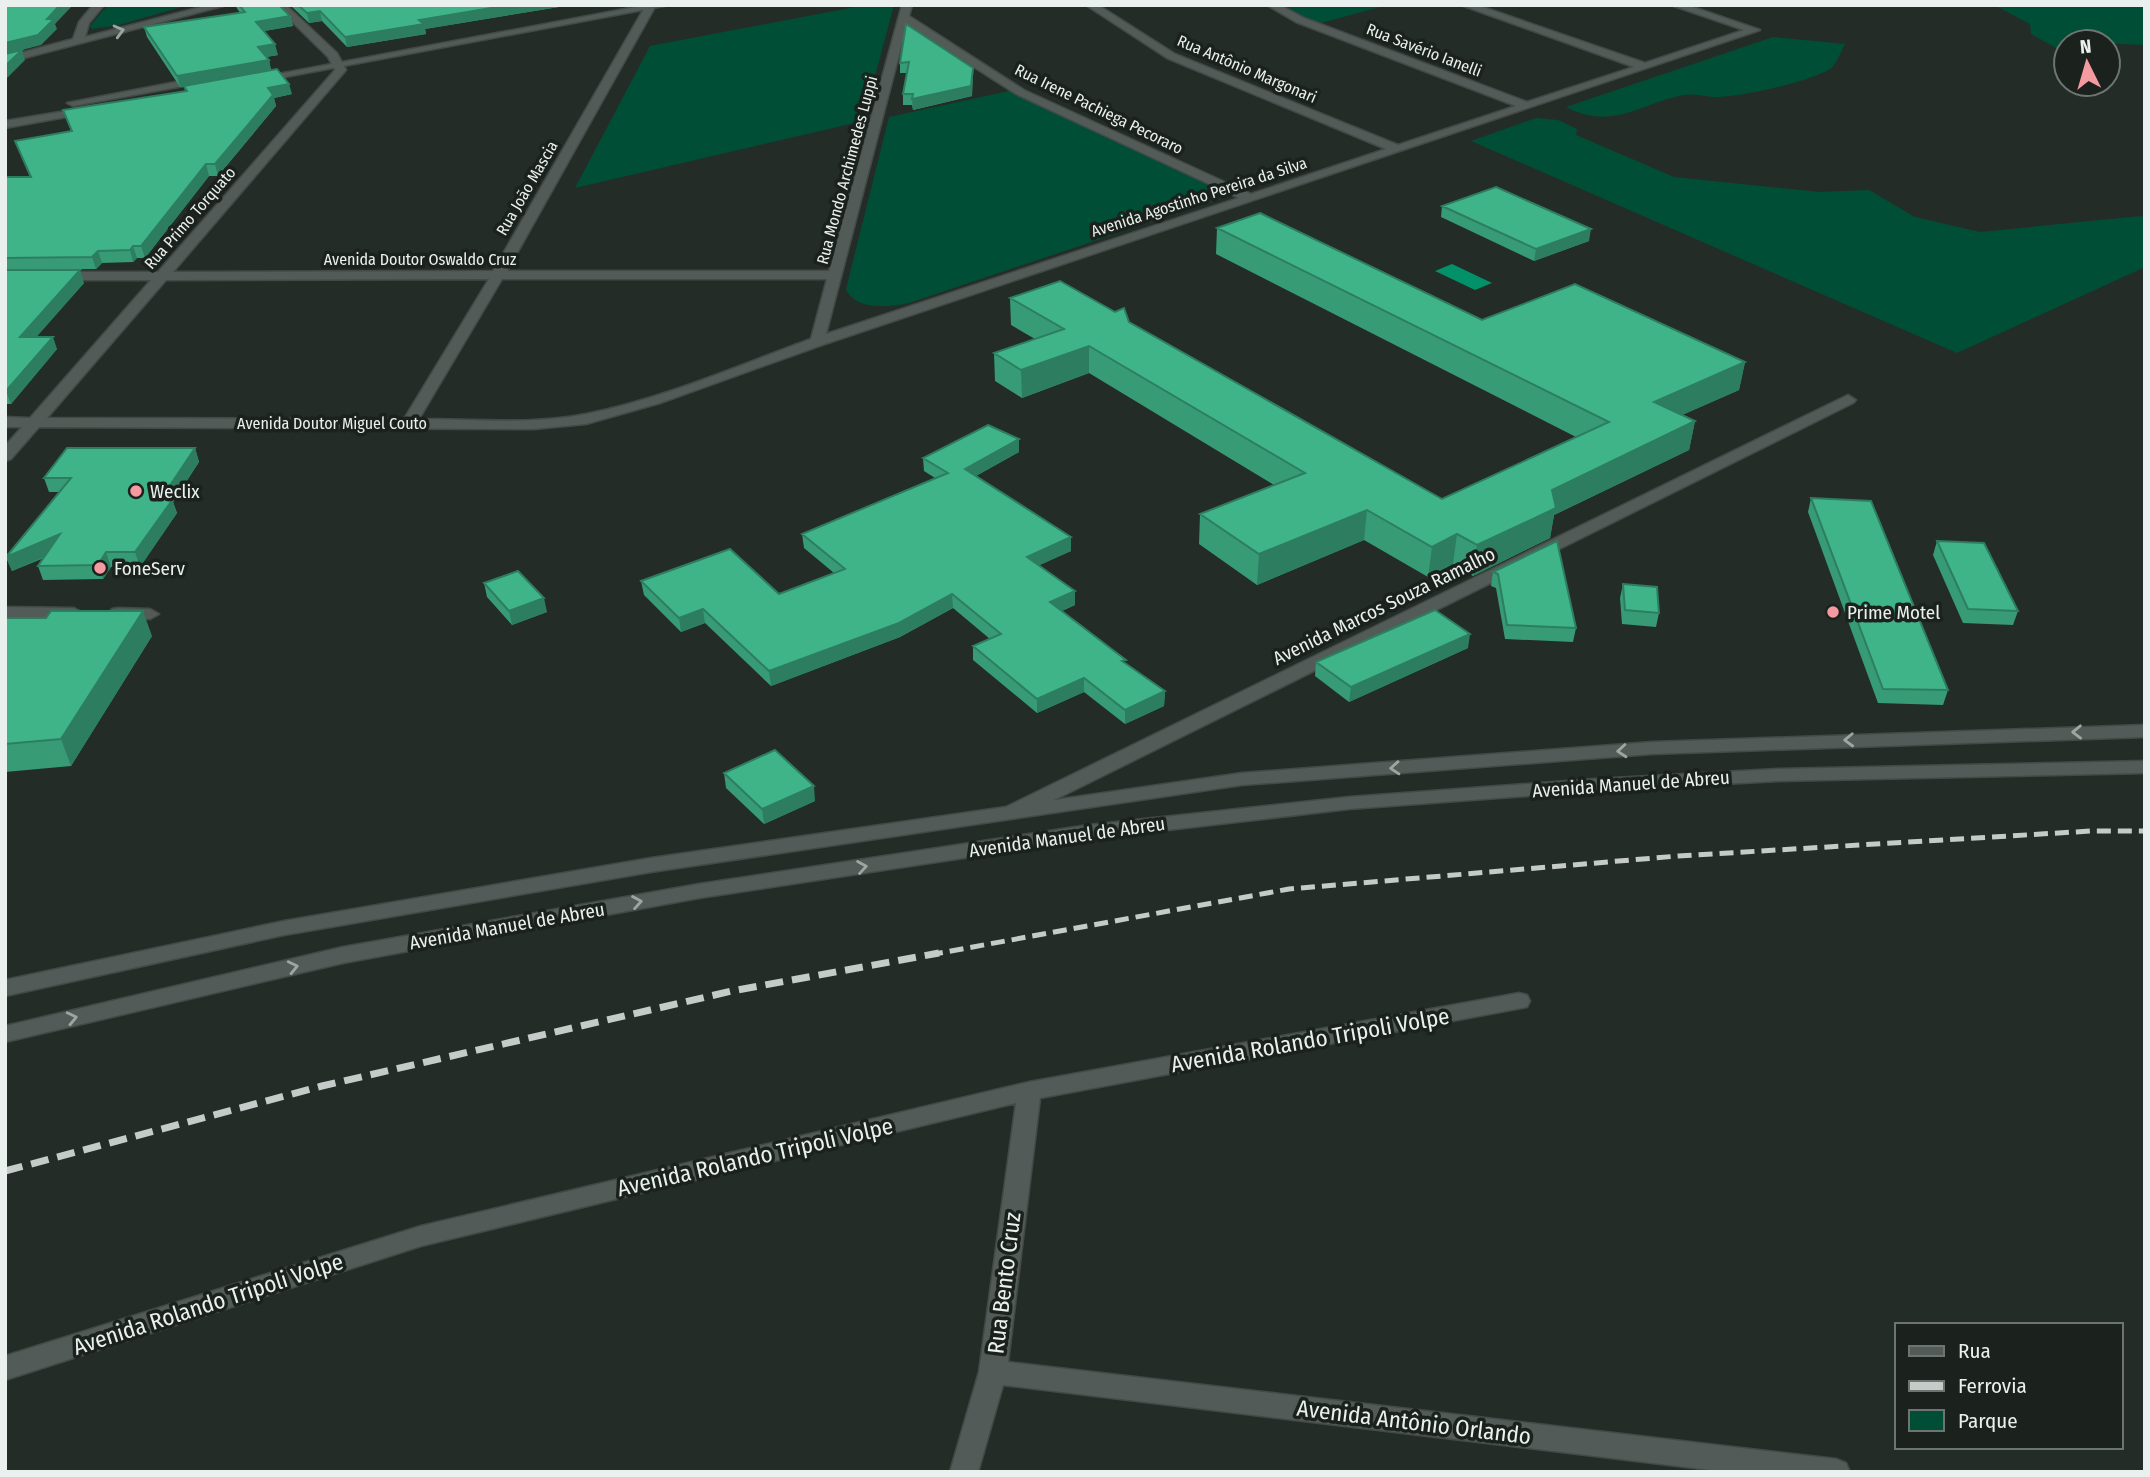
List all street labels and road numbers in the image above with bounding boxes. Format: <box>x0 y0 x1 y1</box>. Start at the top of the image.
street label: Rua Savério Ianelli <box>1364 19 1484 81</box>
street label: Rua Antônio Margonari <box>1174 31 1320 107</box>
street label: Rua Irene Pachiega Pecoraro <box>1012 60 1186 158</box>
street label: Rua Mondo Archimedes Luppi <box>813 74 881 266</box>
street label: Rua João Mascia <box>492 137 562 239</box>
street label: Avenida Agostinho Pereira da Silva <box>1089 153 1309 241</box>
street label: Rua Primo Torquato <box>140 163 240 273</box>
street label: Avenida Doutor Oswaldo Cruz <box>324 250 516 269</box>
street label: Avenida Doutor Miguel Couto <box>237 414 427 433</box>
street label: Avenida Marcos Souza Ramalho <box>1269 542 1499 670</box>
street label: Avenida Manuel de Abreu <box>1532 766 1730 802</box>
street label: Avenida Manuel de Abreu <box>968 812 1166 862</box>
street label: Avenida Manuel de Abreu <box>408 898 606 954</box>
street label: Avenida Rolando Tripoli Volpe <box>1169 1002 1451 1078</box>
street label: Avenida Rolando Tripoli Volpe <box>614 1112 896 1202</box>
street label: Rua Bento Cruz <box>981 1211 1027 1355</box>
street label: Avenida Rolando Tripoli Volpe <box>69 1247 347 1361</box>
street label: Avenida Antônio Orlando <box>1295 1394 1533 1450</box>

